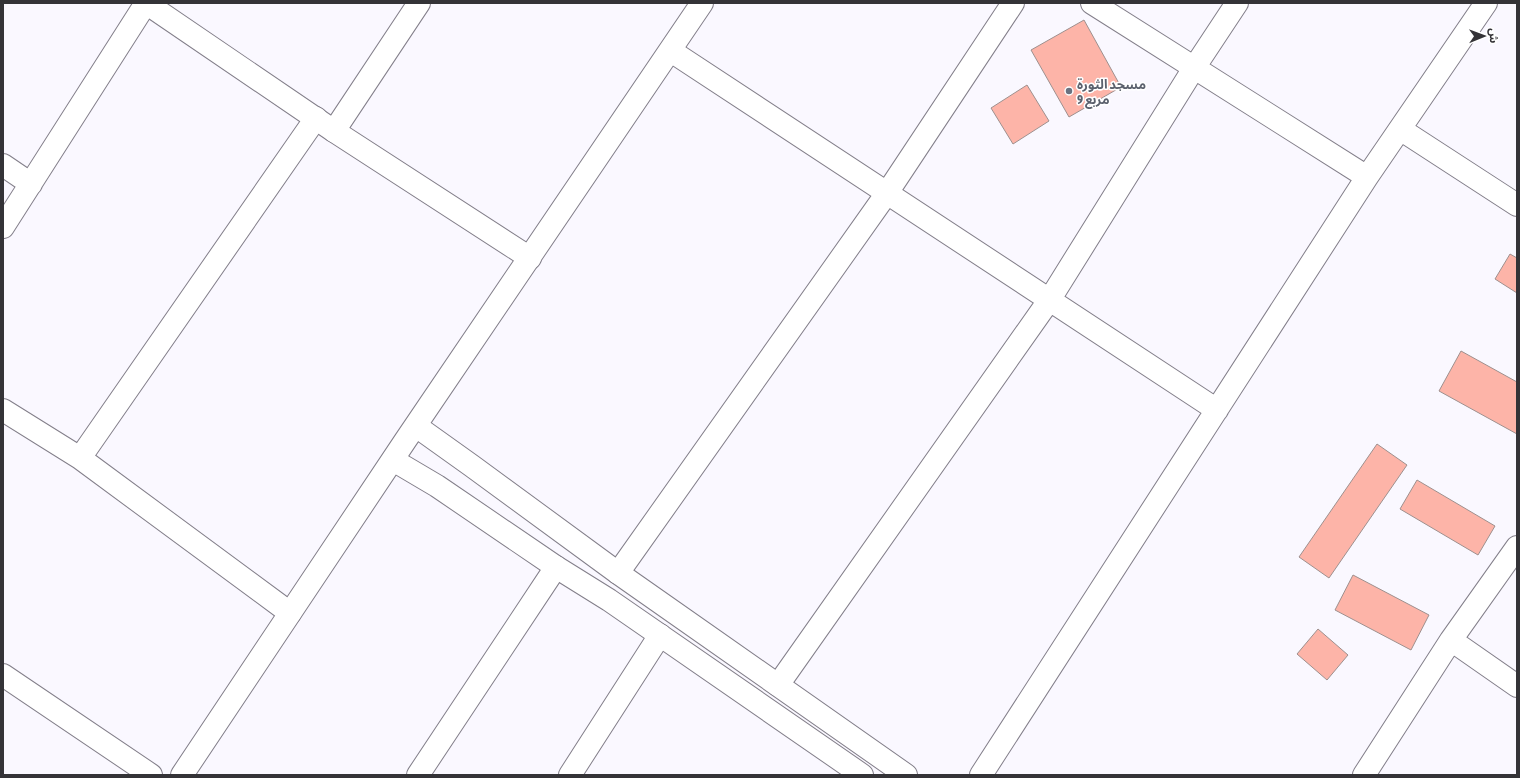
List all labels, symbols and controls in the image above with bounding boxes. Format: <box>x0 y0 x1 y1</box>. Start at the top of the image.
north arrow <box>1464 16 1504 56</box>
text: ش <box>1487 28 1500 43</box>
place label: مسجد الثورة مربع 9 <box>1077 77 1146 109</box>
marker: مسجد الثورة مربع 9 <box>1064 86 1074 96</box>

